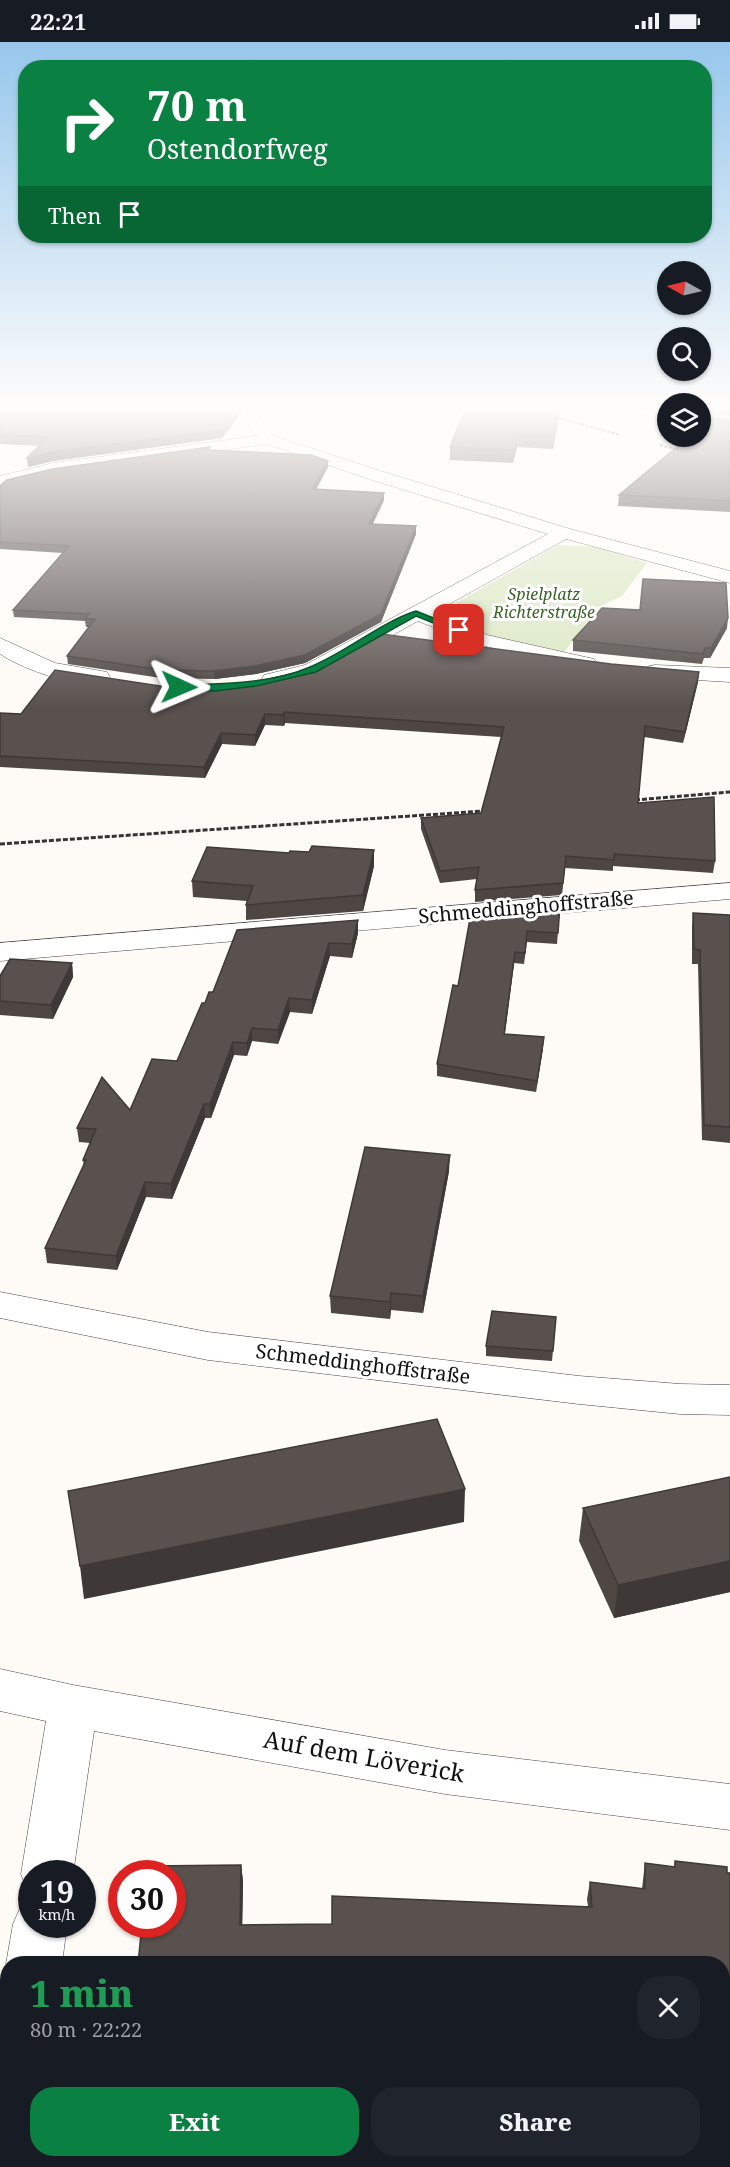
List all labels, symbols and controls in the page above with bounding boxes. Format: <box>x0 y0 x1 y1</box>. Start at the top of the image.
text: 22:21 <box>30 6 86 36</box>
text: 70 m <box>147 76 247 133</box>
icon: right <box>48 84 126 162</box>
text: Ostendorfweg <box>147 130 328 167</box>
icon: arrive <box>113 198 146 231</box>
text: Then <box>48 200 101 230</box>
north arrow <box>657 261 711 315</box>
map controls <box>657 261 711 447</box>
button: search <box>657 327 711 381</box>
button: layers <box>657 393 711 447</box>
park label: Spielplatz Richterstraße <box>492 583 595 623</box>
pin <box>433 604 484 655</box>
icon: arrive <box>442 613 475 646</box>
position arrow <box>147 655 211 719</box>
street label: Schmeddinghoffstraße <box>417 884 635 929</box>
street label: Schmeddinghoffstraße <box>254 1337 472 1390</box>
street label: Auf dem Löverick <box>261 1722 468 1790</box>
speed limit sign: 30 <box>108 1860 186 1938</box>
text: 19 <box>40 1871 74 1912</box>
text: km/h <box>39 1904 75 1924</box>
text: 1 min <box>30 1969 133 2018</box>
button: close <box>637 1976 700 2039</box>
text: 80 m · 22:22 <box>30 2016 142 2043</box>
button: Exit <box>30 2087 359 2156</box>
button: Share <box>371 2087 700 2156</box>

